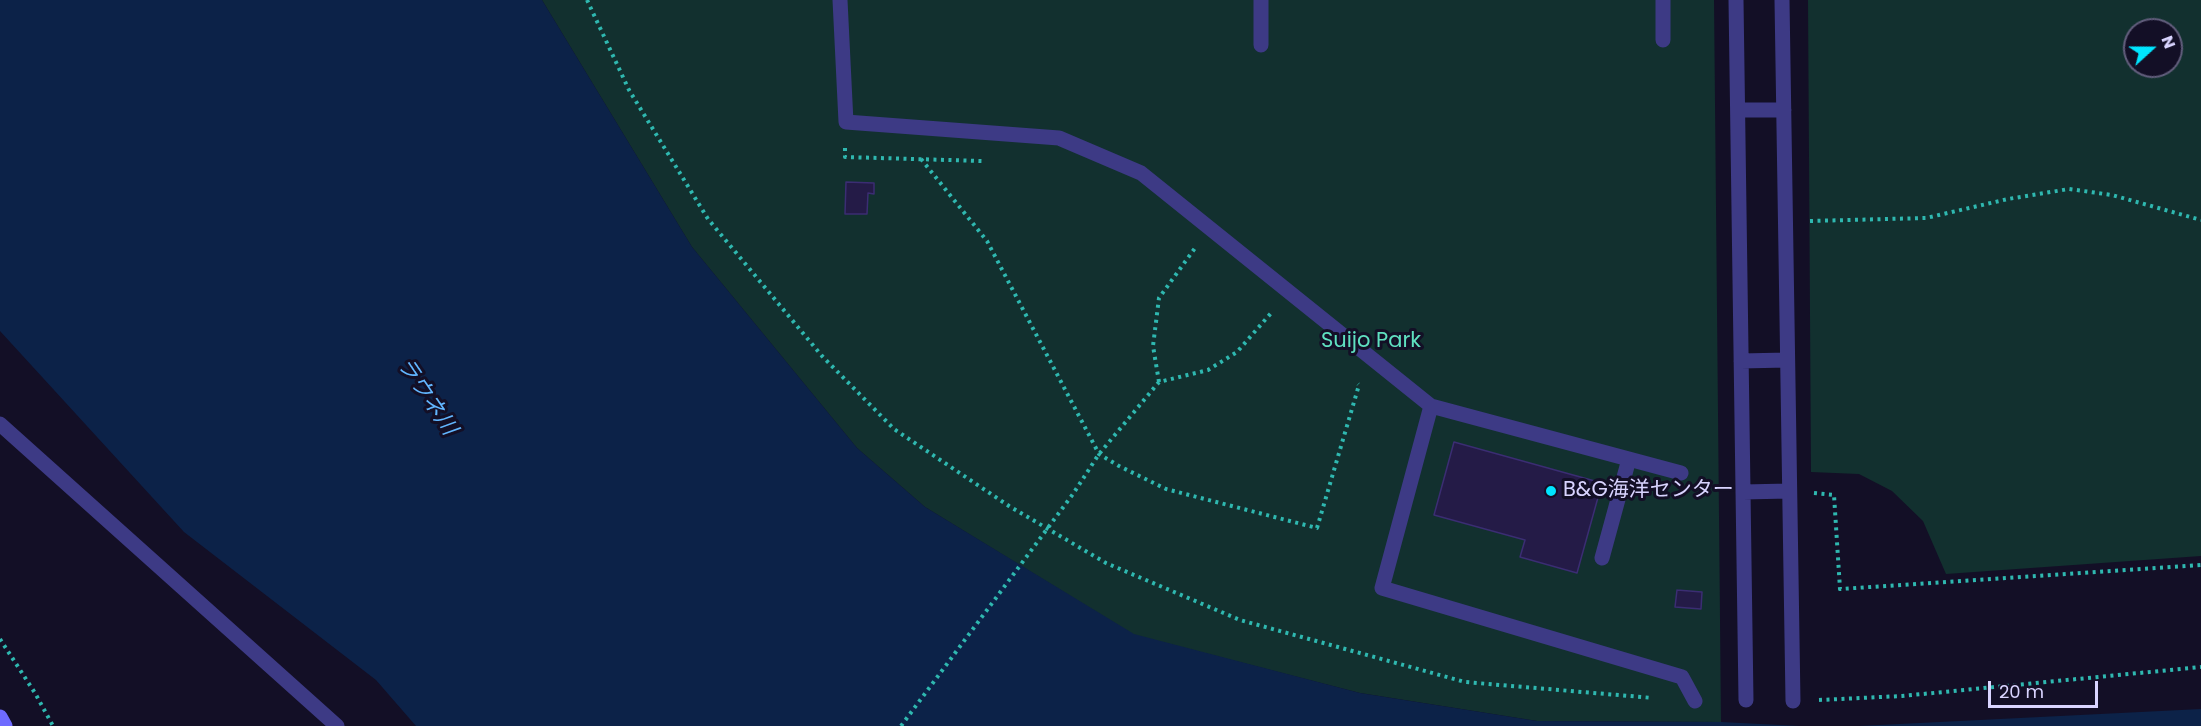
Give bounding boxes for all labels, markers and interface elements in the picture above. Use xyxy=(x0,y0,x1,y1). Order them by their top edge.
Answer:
north arrow xyxy=(2123,18,2183,78)
text: N xyxy=(2156,32,2181,52)
park label: Suijo Park xyxy=(1321,329,1421,355)
water label: ラウネ川 xyxy=(390,353,462,441)
place label: B&G海洋センター xyxy=(1563,478,1734,504)
marker: B&G海洋センター xyxy=(1544,484,1558,498)
scale bar xyxy=(1991,669,2100,707)
text: 20 m xyxy=(1999,679,2044,704)

